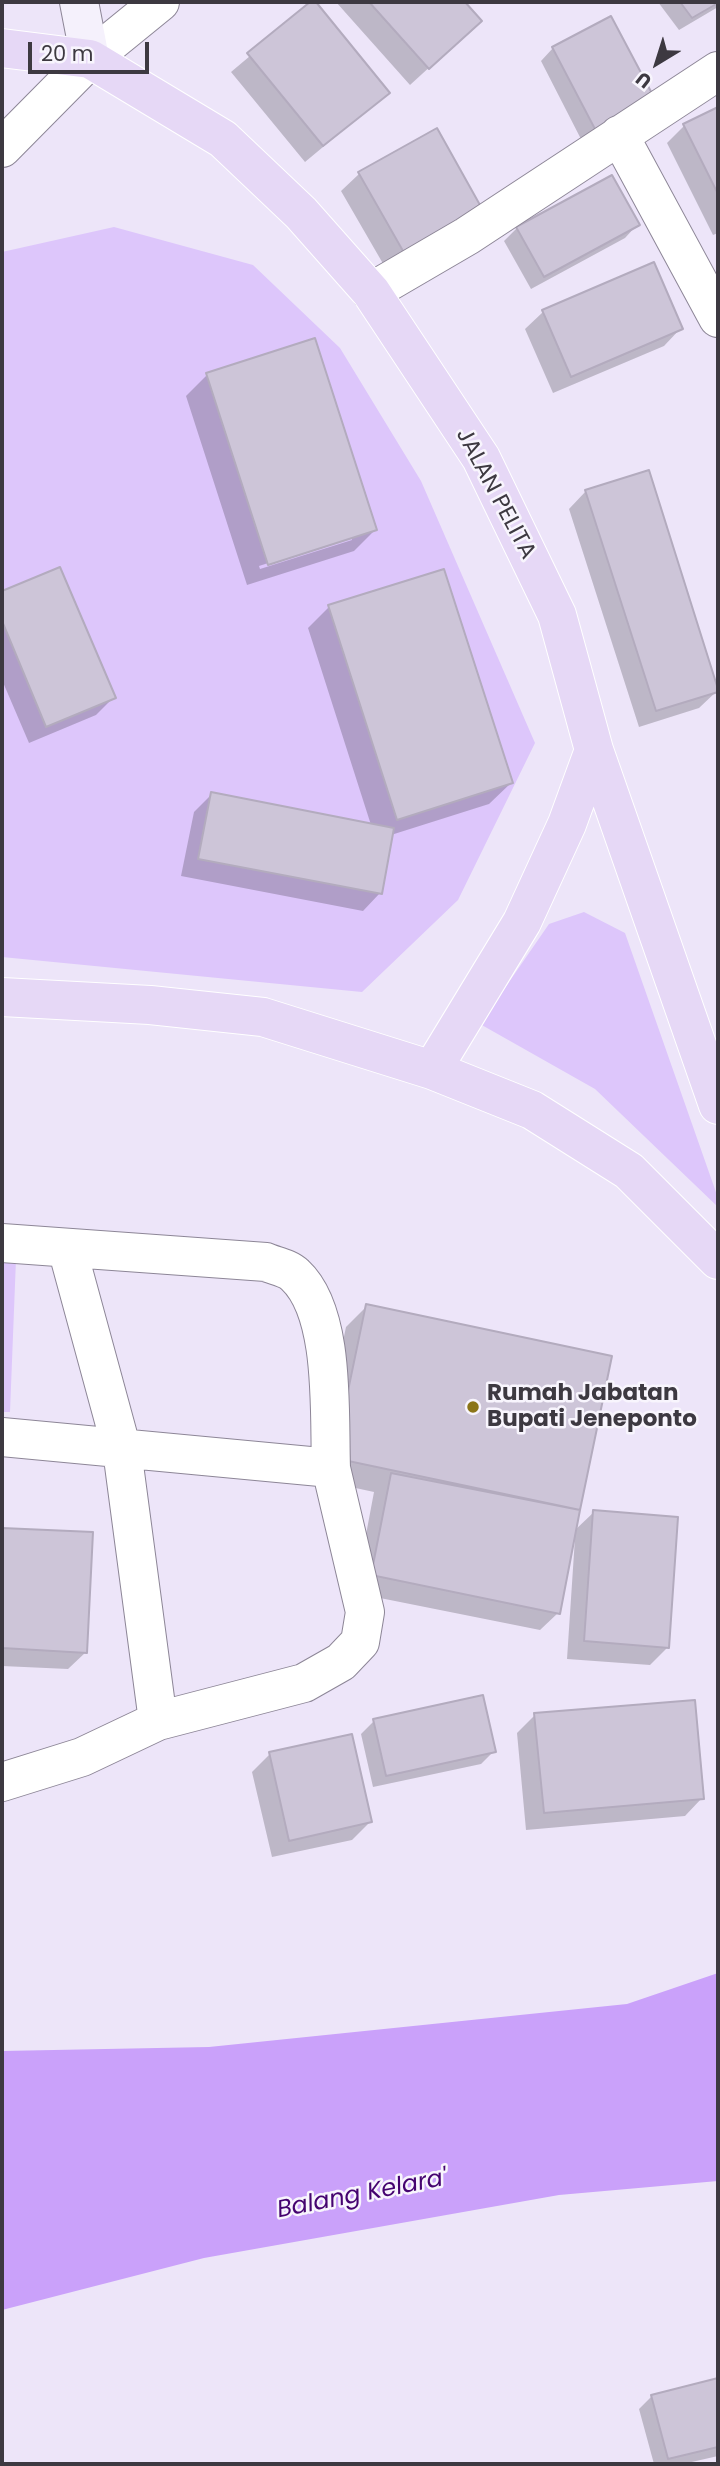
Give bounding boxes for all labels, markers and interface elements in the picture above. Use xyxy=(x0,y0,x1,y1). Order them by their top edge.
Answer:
scale bar xyxy=(32,28,152,72)
north arrow xyxy=(622,28,692,98)
text: 20 m xyxy=(41,39,94,68)
text: U xyxy=(630,65,657,95)
street label: JALAN PELITA xyxy=(449,424,541,564)
place label: Rumah Jabatan Bupati Jeneponto xyxy=(487,1380,697,1434)
marker: Rumah Jabatan Bupati Jeneponto xyxy=(465,1399,481,1415)
water label: Balang Kelara' xyxy=(275,2164,449,2226)

